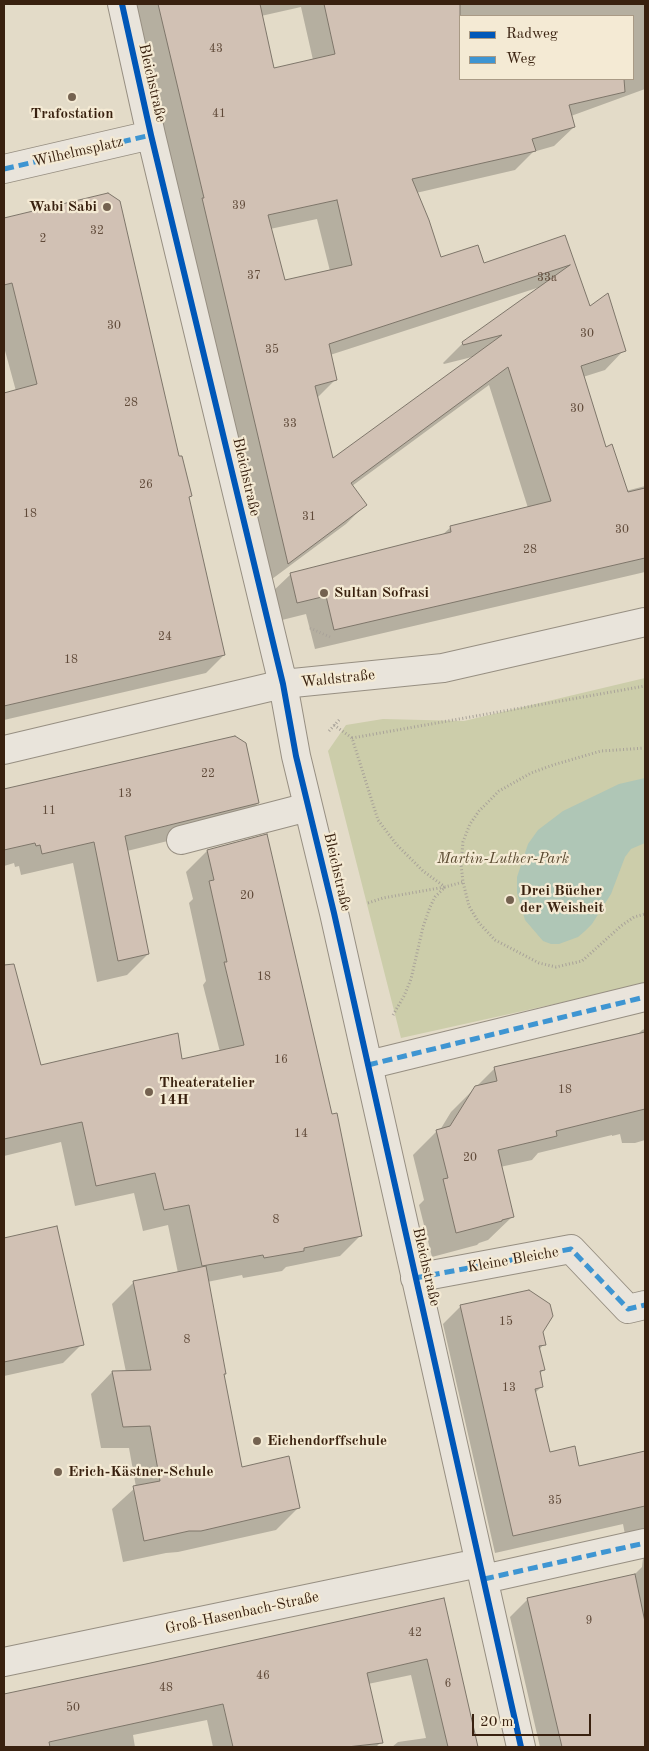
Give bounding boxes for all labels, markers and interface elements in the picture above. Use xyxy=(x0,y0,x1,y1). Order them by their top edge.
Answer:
legend xyxy=(459,15,634,80)
text: Radweg xyxy=(506,27,558,42)
street label: Bleichstraße xyxy=(134,42,170,124)
house number: 43 xyxy=(209,42,223,56)
text: Weg xyxy=(506,52,536,67)
marker: Trafostation xyxy=(66,91,78,103)
place label: Trafostation xyxy=(30,105,114,123)
house number: 41 xyxy=(212,107,226,121)
street label: Wilhelmsplatz xyxy=(31,133,125,171)
place label: Wabi Sabi xyxy=(29,198,97,216)
house number: 39 xyxy=(232,199,246,213)
marker: Wabi Sabi xyxy=(101,201,113,213)
house number: 32 xyxy=(90,224,104,238)
house number: 2 xyxy=(40,232,46,246)
house number: 37 xyxy=(247,269,261,283)
house number: 33a xyxy=(537,271,557,285)
house number: 30 xyxy=(107,319,121,333)
house number: 30 xyxy=(580,327,594,341)
house number: 35 xyxy=(265,343,279,357)
house number: 28 xyxy=(124,396,138,410)
house number: 30 xyxy=(570,402,584,416)
house number: 33 xyxy=(283,417,297,431)
street label: Bleichstraße xyxy=(228,436,264,518)
house number: 26 xyxy=(139,478,153,492)
house number: 18 xyxy=(23,507,37,521)
house number: 31 xyxy=(302,510,316,524)
house number: 30 xyxy=(615,523,629,537)
house number: 28 xyxy=(523,543,537,557)
place label: Sultan Sofrasi xyxy=(334,584,429,602)
marker: Sultan Sofrasi xyxy=(318,587,330,599)
house number: 24 xyxy=(158,630,172,644)
house number: 18 xyxy=(64,653,78,667)
street label: Waldstraße xyxy=(300,666,376,692)
house number: 22 xyxy=(201,767,215,781)
house number: 13 xyxy=(118,787,132,801)
house number: 11 xyxy=(42,804,56,818)
street label: Bleichstraße xyxy=(319,831,355,913)
park label: Martin-Luther-Park xyxy=(437,850,569,868)
place label: Drei Bücher der Weisheit xyxy=(520,882,604,917)
house number: 20 xyxy=(240,889,254,903)
marker: Drei Bücher der Weisheit xyxy=(504,894,516,906)
house number: 18 xyxy=(257,970,271,984)
house number: 16 xyxy=(274,1053,288,1067)
place label: Theateratelier 14H xyxy=(159,1074,255,1109)
house number: 18 xyxy=(558,1083,572,1097)
marker: Theateratelier 14H xyxy=(143,1086,155,1098)
house number: 14 xyxy=(294,1127,308,1141)
house number: 20 xyxy=(463,1151,477,1165)
house number: 8 xyxy=(273,1213,279,1227)
street label: Bleichstraße xyxy=(408,1226,444,1308)
street label: Kleine Bleiche xyxy=(466,1243,560,1277)
house number: 15 xyxy=(499,1315,513,1329)
house number: 8 xyxy=(184,1333,190,1347)
house number: 13 xyxy=(502,1381,516,1395)
place label: Eichendorffschule xyxy=(267,1432,387,1450)
marker: Eichendorffschule xyxy=(251,1435,263,1447)
place label: Erich-Kästner-Schule xyxy=(68,1463,213,1481)
marker: Erich-Kästner-Schule xyxy=(52,1466,64,1478)
house number: 35 xyxy=(548,1494,562,1508)
street label: Groß-Hasenbach-Straße xyxy=(163,1588,321,1638)
house number: 9 xyxy=(586,1614,592,1628)
house number: 42 xyxy=(408,1626,422,1640)
house number: 46 xyxy=(256,1669,270,1683)
house number: 6 xyxy=(445,1677,451,1691)
house number: 48 xyxy=(159,1681,173,1695)
house number: 50 xyxy=(66,1701,80,1715)
scale bar xyxy=(474,1704,593,1736)
text: 20 m xyxy=(480,1715,514,1730)

